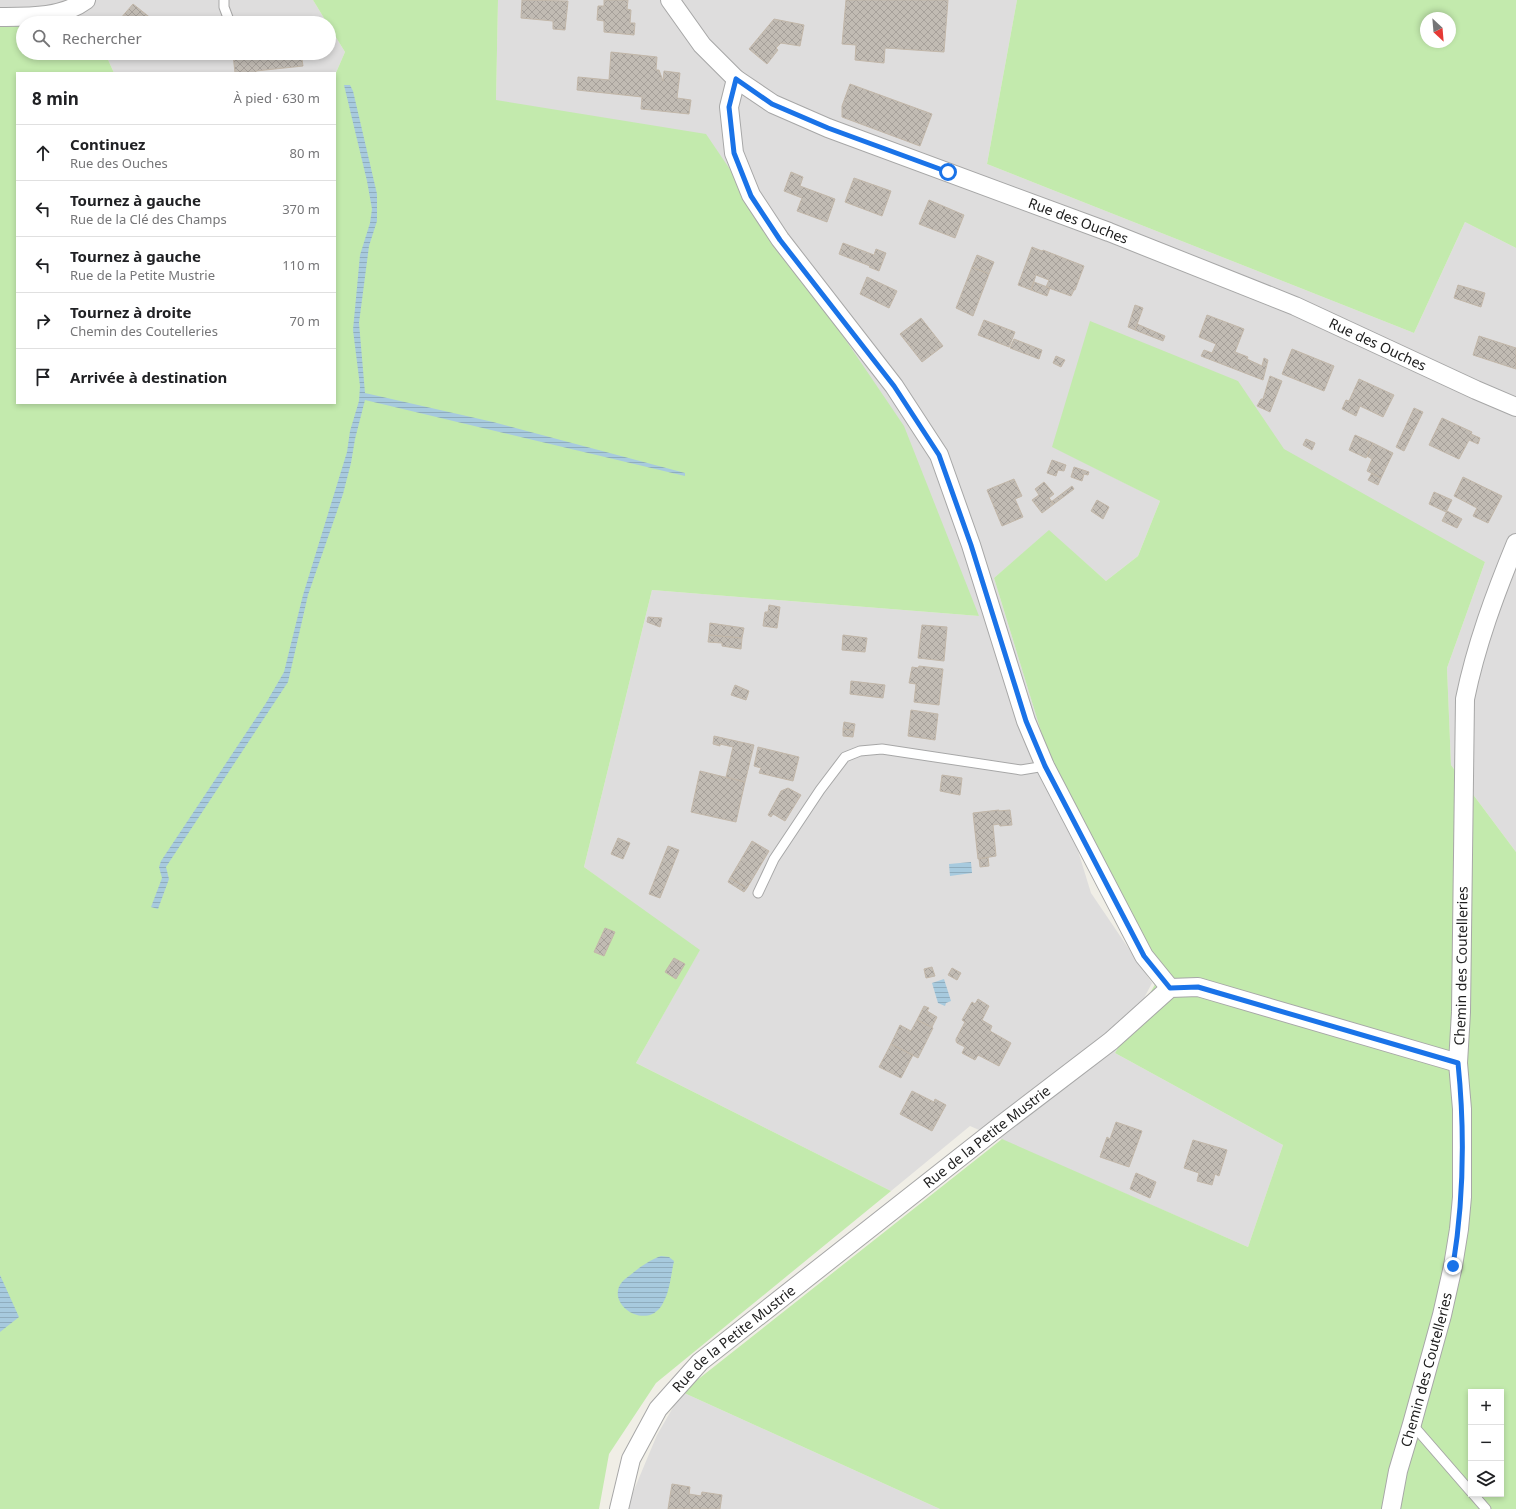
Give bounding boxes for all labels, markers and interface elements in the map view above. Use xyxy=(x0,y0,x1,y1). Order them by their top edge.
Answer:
north arrow xyxy=(1420,12,1456,48)
search box xyxy=(16,16,336,60)
icon: search xyxy=(30,27,52,49)
text: Rechercher xyxy=(62,28,142,48)
text: 8 min xyxy=(32,87,79,110)
text: À pied · 630 m xyxy=(234,89,320,107)
text: Continuez xyxy=(70,134,145,154)
icon: ahead xyxy=(32,142,54,164)
text: 80 m xyxy=(290,144,320,162)
text: Rue des Ouches xyxy=(70,154,168,172)
route start xyxy=(939,163,957,181)
text: Tournez à gauche xyxy=(70,190,201,210)
street label: Rue des Ouches xyxy=(1026,193,1132,248)
icon: left xyxy=(32,198,54,220)
text: 370 m xyxy=(282,200,320,218)
text: Rue de la Clé des Champs xyxy=(70,210,227,228)
text: Tournez à gauche xyxy=(70,246,201,266)
icon: left xyxy=(32,254,54,276)
text: 110 m xyxy=(282,256,320,274)
text: Rue de la Petite Mustrie xyxy=(70,266,215,284)
text: Tournez à droite xyxy=(70,302,191,322)
icon: right xyxy=(32,310,54,332)
text: 70 m xyxy=(290,312,320,330)
street label: Rue des Ouches xyxy=(1326,313,1430,375)
text: Chemin des Coutelleries xyxy=(70,322,218,340)
icon: arrive xyxy=(32,366,54,388)
text: Arrivée à destination xyxy=(70,367,227,387)
street label: Chemin des Coutelleries xyxy=(1449,886,1472,1046)
street label: Rue de la Petite Mustrie xyxy=(919,1081,1054,1192)
route end xyxy=(1444,1257,1462,1275)
street label: Rue de la Petite Mustrie xyxy=(668,1281,799,1396)
street label: Chemin des Coutelleries xyxy=(1396,1290,1456,1449)
map controls xyxy=(1468,1389,1504,1497)
button: + xyxy=(1468,1389,1504,1425)
button: − xyxy=(1468,1425,1504,1461)
button: layers xyxy=(1468,1461,1504,1497)

